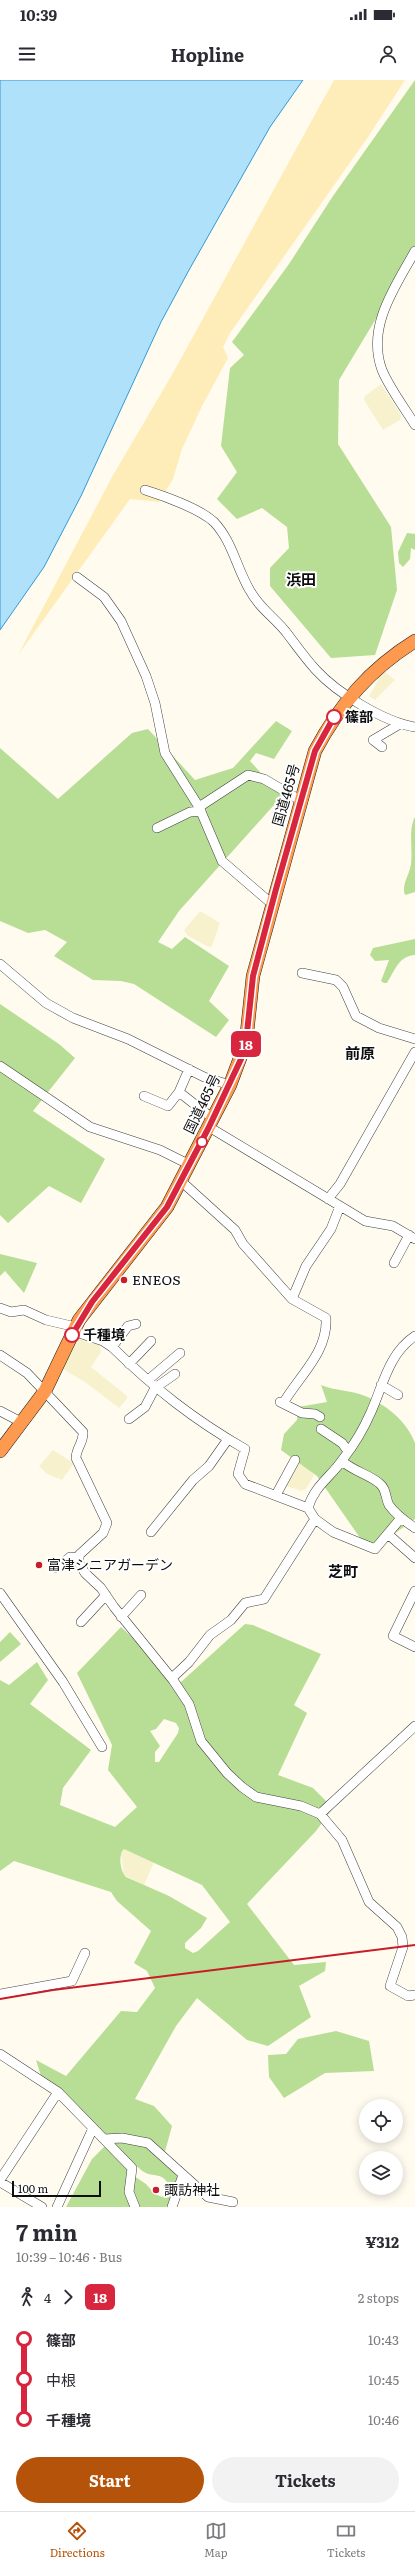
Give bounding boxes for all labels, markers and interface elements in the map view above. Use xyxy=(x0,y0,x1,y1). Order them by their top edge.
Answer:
text: 10:39 xyxy=(20,3,57,26)
text: Hopline xyxy=(171,41,244,68)
icon: menu xyxy=(16,43,38,65)
icon: person xyxy=(377,43,399,65)
district label: 浜田 xyxy=(286,567,316,590)
place label: 篠部 xyxy=(345,706,373,726)
marker: 篠部 xyxy=(326,709,342,725)
street label: 国道465号 xyxy=(267,761,304,828)
line badge: 18 xyxy=(228,1031,264,1057)
text: 18 xyxy=(239,1034,253,1054)
district label: 前原 xyxy=(345,1041,375,1064)
street label: 国道465号 xyxy=(178,1070,224,1137)
unlabelled marker xyxy=(196,1136,208,1148)
place label: ENEOS xyxy=(132,1269,181,1289)
marker: ENEOS xyxy=(119,1275,129,1285)
place label: 千種境 xyxy=(83,1324,125,1344)
marker: 千種境 xyxy=(64,1327,80,1343)
place label: 富津シニアガーデン xyxy=(47,1554,173,1574)
district label: 芝町 xyxy=(328,1559,358,1582)
marker: 富津シニアガーデン xyxy=(34,1560,44,1570)
map controls xyxy=(359,2099,403,2195)
button: locate xyxy=(359,2099,403,2143)
button: layers xyxy=(359,2151,403,2195)
scale bar xyxy=(12,2179,101,2198)
place label: 諏訪神社 xyxy=(164,2179,220,2199)
text: 100 m xyxy=(18,2180,48,2196)
marker: 諏訪神社 xyxy=(151,2185,161,2195)
text: 7 min xyxy=(16,2215,78,2248)
text: ¥312 xyxy=(365,2230,399,2253)
text: 10:39 – 10:46 · Bus xyxy=(16,2247,122,2266)
icon: walk xyxy=(16,2286,38,2308)
icon: forward xyxy=(57,2286,79,2308)
text: 18 xyxy=(93,2287,107,2307)
text: 4 xyxy=(44,2288,51,2307)
text: 2 stops xyxy=(358,2288,399,2307)
text: 篠部 xyxy=(46,2328,76,2351)
text: 10:43 xyxy=(368,2330,399,2349)
text: 中根 xyxy=(46,2368,76,2391)
text: 10:45 xyxy=(368,2370,399,2389)
text: 千種境 xyxy=(46,2408,91,2431)
text: 10:46 xyxy=(368,2410,399,2429)
button: Start xyxy=(16,2457,204,2503)
button: Tickets xyxy=(212,2457,399,2503)
tab: Directions xyxy=(50,2520,105,2560)
tab: Map xyxy=(204,2520,227,2560)
tab: Tickets xyxy=(327,2520,365,2560)

